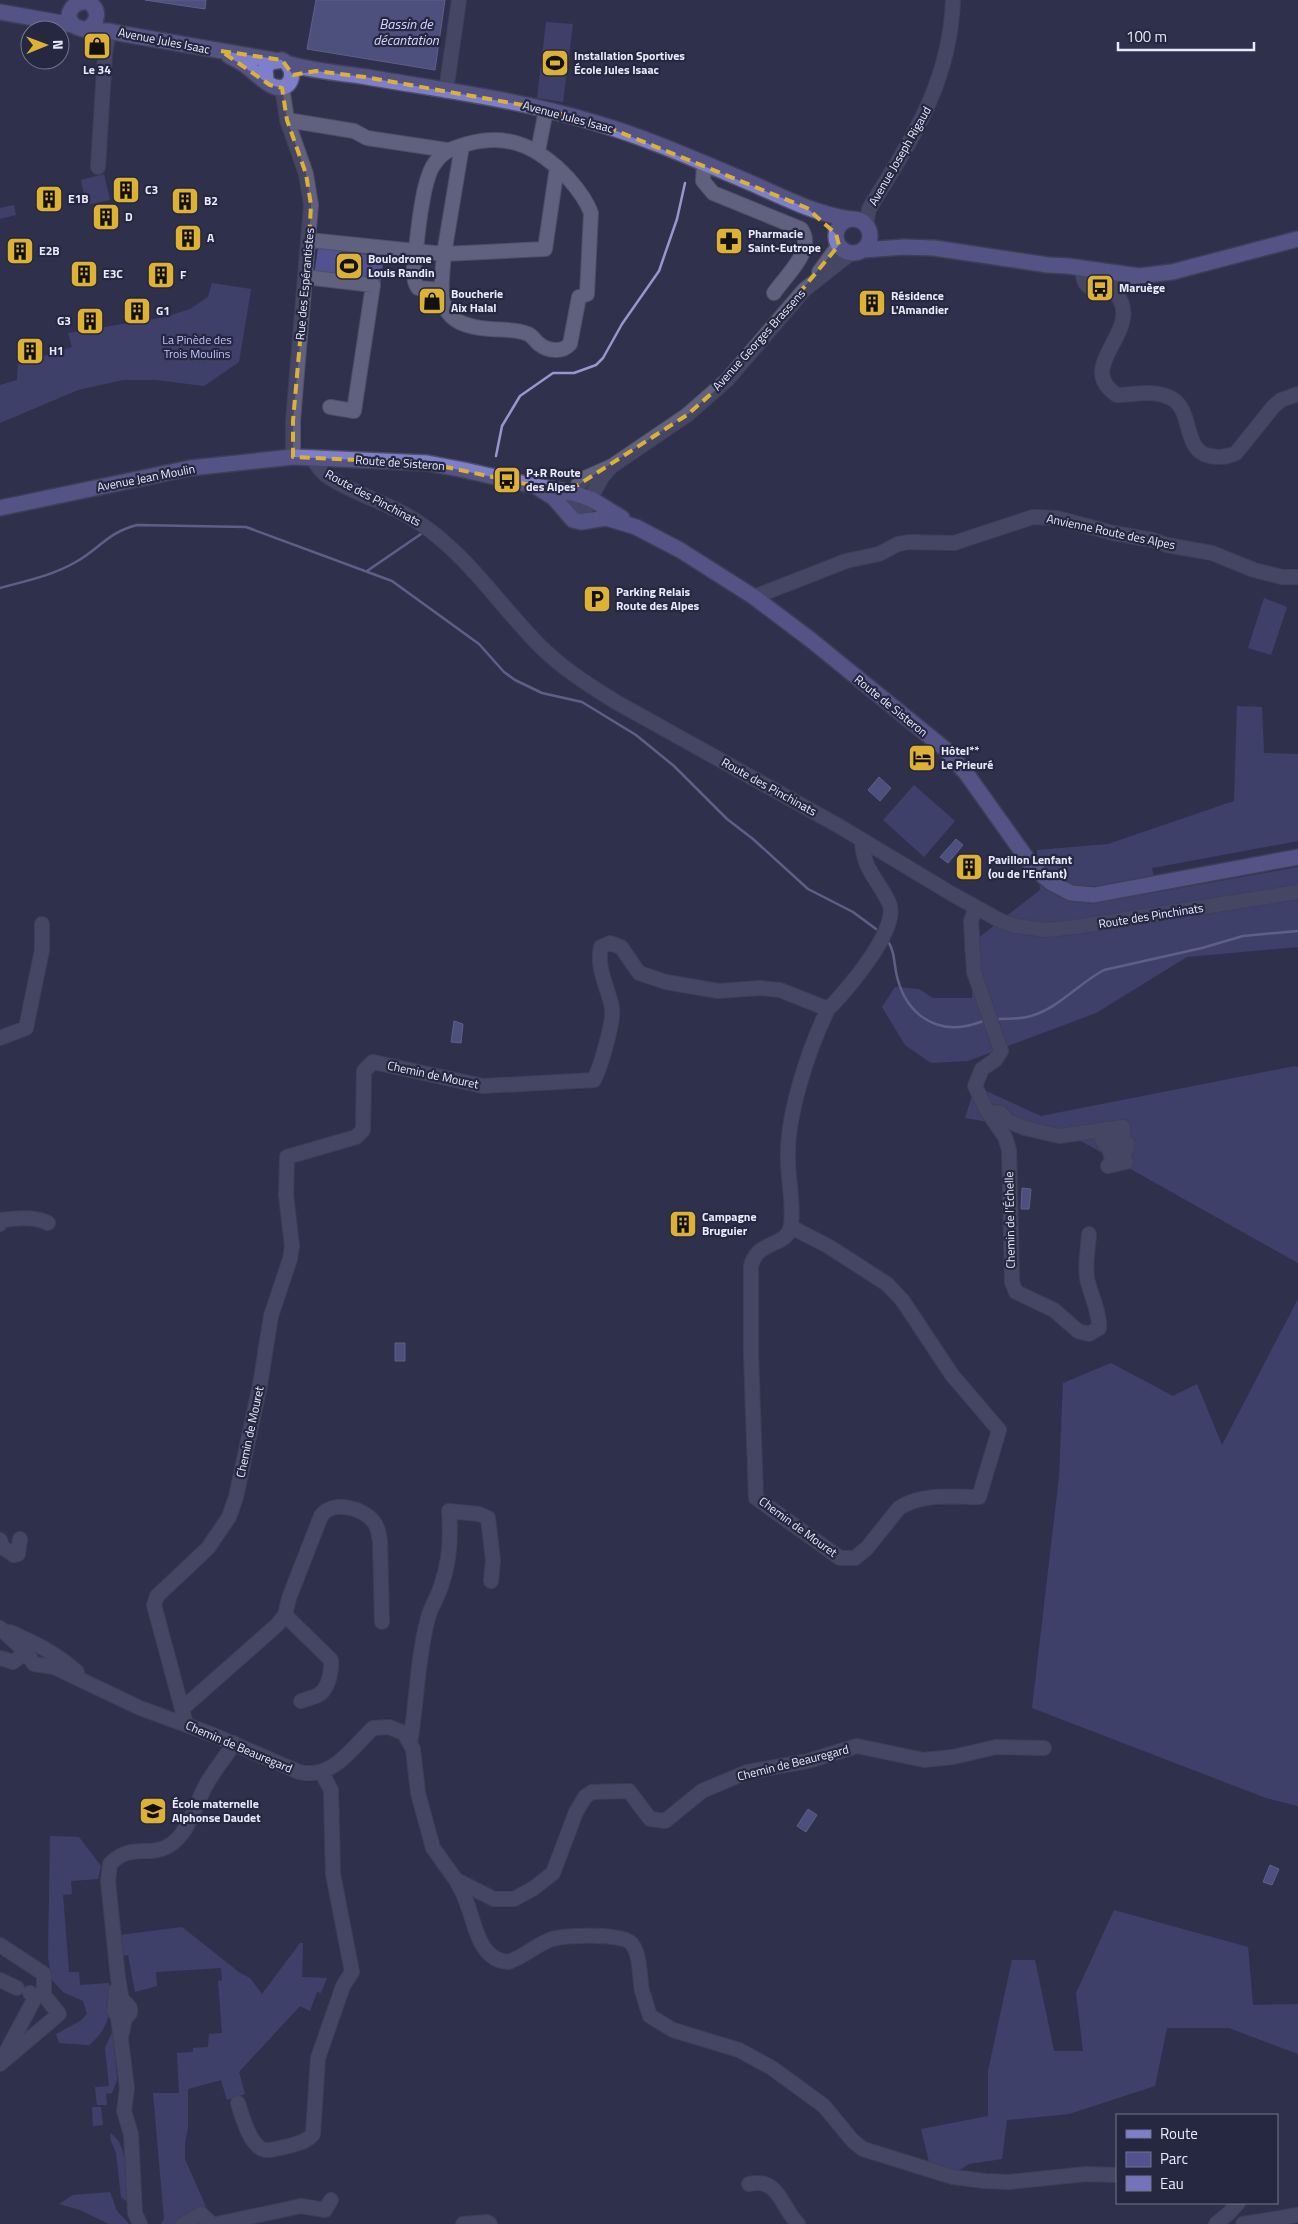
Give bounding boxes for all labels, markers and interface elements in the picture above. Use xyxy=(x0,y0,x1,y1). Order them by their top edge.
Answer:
water label: Bassin de décantation xyxy=(373,13,440,50)
north arrow xyxy=(20,20,70,70)
scale bar xyxy=(1118,20,1254,52)
street label: Avenue Jules Isaac xyxy=(117,22,211,59)
text: 100 m xyxy=(1126,25,1167,48)
shop icon: Le 34 xyxy=(82,31,112,61)
text: N xyxy=(48,40,69,50)
place label: Installation Sportives École Jules Isaac xyxy=(574,46,685,79)
sports icon: Installation Sportives École Jules Isaac xyxy=(540,48,570,78)
place label: Le 34 xyxy=(83,60,111,79)
street label: Avenue Jules Isaac xyxy=(521,95,615,138)
street label: Avenue Joseph Rigaud xyxy=(863,103,936,209)
building icon: C3 xyxy=(111,175,141,205)
place label: C3 xyxy=(145,180,158,199)
building icon: E1B xyxy=(34,184,64,214)
building icon: B2 xyxy=(170,186,200,216)
place label: E1B xyxy=(68,189,89,208)
place label: B2 xyxy=(204,191,218,210)
building icon: D xyxy=(91,202,121,232)
place label: D xyxy=(125,207,133,226)
building icon: A xyxy=(173,223,203,253)
place label: Pharmacie Saint-Eutrope xyxy=(748,224,821,257)
pharmacy icon: Pharmacie Saint-Eutrope xyxy=(714,226,744,256)
street label: Rue des Espérantistes xyxy=(290,227,319,341)
place label: A xyxy=(207,228,215,247)
building icon: E2B xyxy=(5,236,35,266)
place label: E2B xyxy=(39,241,60,260)
place label: Boulodrome Louis Randin xyxy=(368,249,435,282)
sports icon: Boulodrome Louis Randin xyxy=(334,251,364,281)
building icon: E3C xyxy=(69,259,99,289)
building icon: F xyxy=(146,260,176,290)
place label: E3C xyxy=(103,264,123,283)
place label: F xyxy=(180,265,187,284)
bus stop icon: Maruège xyxy=(1085,273,1115,303)
place label: Maruège xyxy=(1119,278,1165,297)
place label: Boucherie Aix Halal xyxy=(451,284,503,317)
street label: Avenue Georges Brassens xyxy=(708,284,810,395)
shop icon: Boucherie Aix Halal xyxy=(417,286,447,316)
place label: Résidence L'Amandier xyxy=(891,286,949,319)
building icon: Résidence L'Amandier xyxy=(857,288,887,318)
building icon: G1 xyxy=(122,296,152,326)
place label: G1 xyxy=(156,301,170,320)
building icon: G3 xyxy=(75,306,105,336)
place label: G3 xyxy=(57,311,71,330)
park label: La Pinède des Trois Moulins xyxy=(162,330,232,363)
building icon: H1 xyxy=(15,336,45,366)
place label: H1 xyxy=(49,341,64,360)
street label: Route de Sisteron xyxy=(355,450,445,475)
street label: Avenue Jean Moulin xyxy=(95,459,196,496)
place label: P+R Route des Alpes xyxy=(526,463,581,496)
street label: Route des Pinchinats xyxy=(322,464,425,531)
bus stop icon: P+R Route des Alpes xyxy=(492,465,522,495)
street label: Anvienne Route des Alpes xyxy=(1045,509,1178,555)
place label: Parking Relais Route des Alpes xyxy=(616,582,700,615)
parking icon: Parking Relais Route des Alpes xyxy=(582,584,612,614)
street label: Route de Sisteron xyxy=(850,670,932,741)
place label: Hôtel** Le Prieuré xyxy=(941,741,993,774)
hotel icon: Hôtel** Le Prieuré xyxy=(907,743,937,773)
street label: Route des Pinchinats xyxy=(718,752,821,821)
place label: Pavillon Lenfant (ou de l'Enfant) xyxy=(988,850,1073,883)
building icon: Pavillon Lenfant (ou de l'Enfant) xyxy=(954,852,984,882)
street label: Route des Pinchinats xyxy=(1097,898,1205,933)
street label: Chemin de Mouret xyxy=(386,1056,481,1094)
street label: Chemin de l’Échelle xyxy=(999,1171,1020,1269)
place label: Campagne Bruguier xyxy=(702,1207,757,1240)
building icon: Campagne Bruguier xyxy=(668,1209,698,1239)
street label: Chemin de Mouret xyxy=(231,1384,269,1479)
street label: Chemin de Mouret xyxy=(755,1492,842,1562)
street label: Chemin de Beauregard xyxy=(183,1715,296,1778)
street label: Chemin de Beauregard xyxy=(735,1739,851,1786)
place label: École maternelle Alphonse Daudet xyxy=(172,1794,261,1827)
school or university icon: École maternelle Alphonse Daudet xyxy=(138,1796,168,1826)
legend xyxy=(1116,2114,1278,2204)
text: Route xyxy=(1160,2122,1198,2145)
text: Parc xyxy=(1160,2147,1188,2170)
text: Eau xyxy=(1160,2172,1184,2195)

